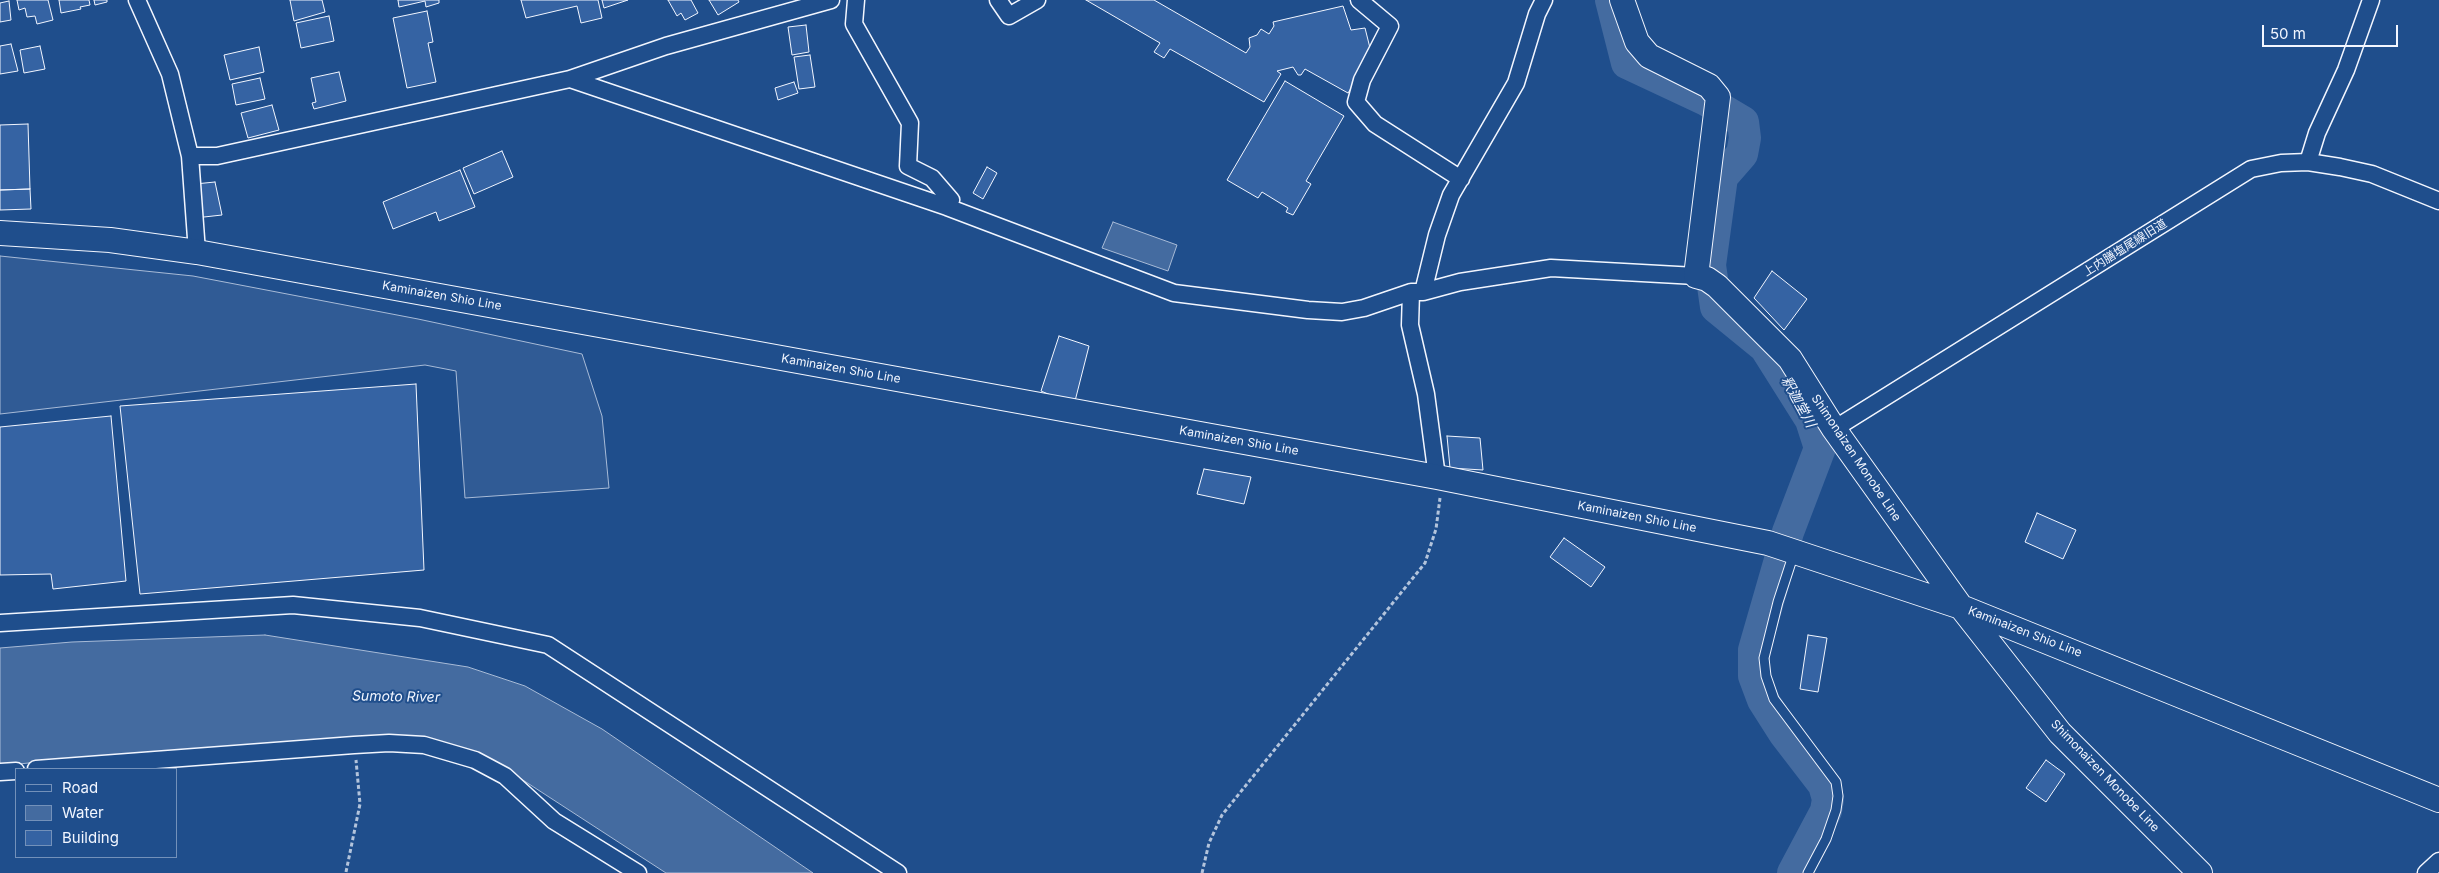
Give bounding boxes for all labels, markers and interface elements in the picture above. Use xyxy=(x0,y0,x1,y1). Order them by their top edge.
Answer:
scale bar xyxy=(2264,15,2400,47)
text: 50 m xyxy=(2270,24,2306,43)
street label: 上内膳塩尾線旧道 xyxy=(2080,216,2170,280)
street label: Kaminaizen Shio Line xyxy=(381,278,503,314)
street label: Kaminaizen Shio Line xyxy=(780,351,902,387)
water label: 釈迦堂川 xyxy=(1777,373,1819,431)
street label: Shimonaizen Monobe Line xyxy=(1808,392,1904,524)
street label: Kaminaizen Shio Line xyxy=(1178,423,1300,459)
street label: Kaminaizen Shio Line xyxy=(1576,498,1698,536)
street label: Kaminaizen Shio Line xyxy=(1966,604,2084,660)
water label: Sumoto River xyxy=(352,688,440,706)
street label: Shimonaizen Monobe Line xyxy=(2048,717,2162,835)
legend xyxy=(15,768,178,858)
text: Road xyxy=(62,778,98,797)
text: Water xyxy=(62,803,104,822)
text: Building xyxy=(62,828,119,847)

